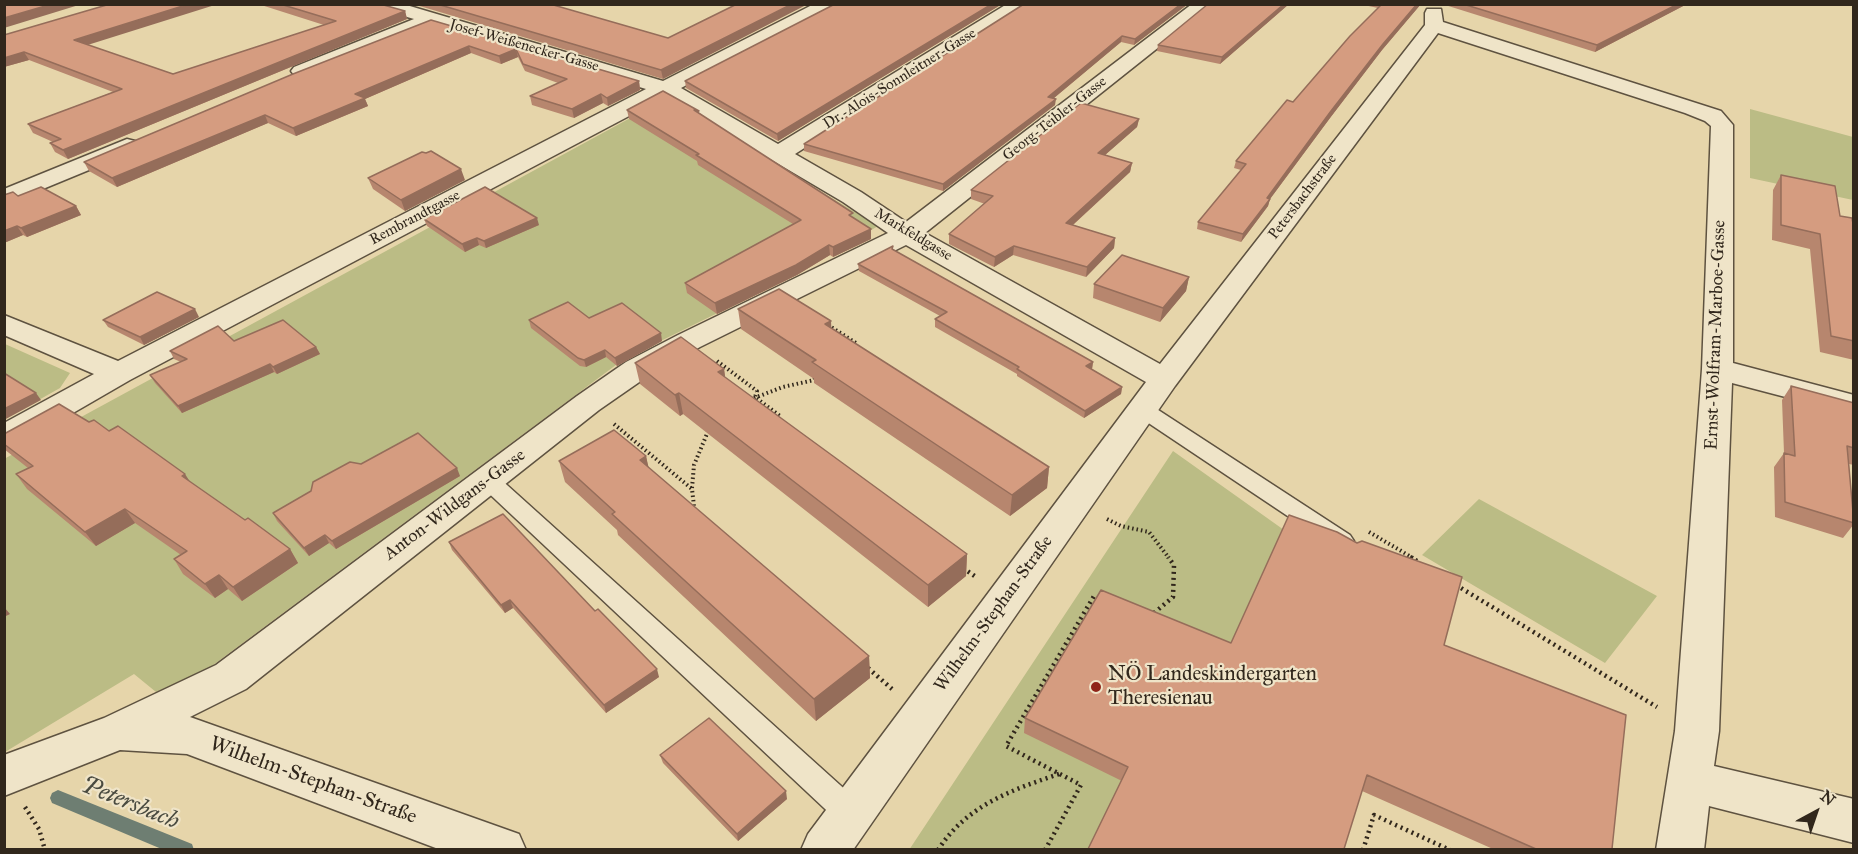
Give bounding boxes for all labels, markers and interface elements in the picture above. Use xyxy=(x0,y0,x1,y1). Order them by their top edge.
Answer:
street label: Josef-Weißenecker-Gasse xyxy=(447,16,601,76)
street label: Dr.-Alois-Sonnleitner-Gasse xyxy=(820,25,980,133)
street label: Georg-Teibler-Gasse xyxy=(1000,73,1110,165)
street label: Petersbachstraße xyxy=(1265,151,1341,243)
street label: Rembrandtgasse xyxy=(367,187,463,249)
street label: Markfeldgasse xyxy=(871,205,955,265)
street label: Ernst-Wolfram-Marboe-Gasse xyxy=(1701,220,1731,450)
street label: Anton-Wildgans-Gasse xyxy=(380,445,530,565)
street label: Wilhelm-Stephan-Straße xyxy=(930,532,1058,696)
place label: NÖ Landeskindergarten Theresienau xyxy=(1108,662,1317,712)
marker: NÖ Landeskindergarten Theresienau xyxy=(1089,680,1103,694)
street label: Wilhelm-Stephan-Straße xyxy=(206,732,420,830)
water label: Petersbach xyxy=(77,771,183,837)
north arrow xyxy=(1786,782,1846,842)
text: N xyxy=(1817,786,1839,809)

